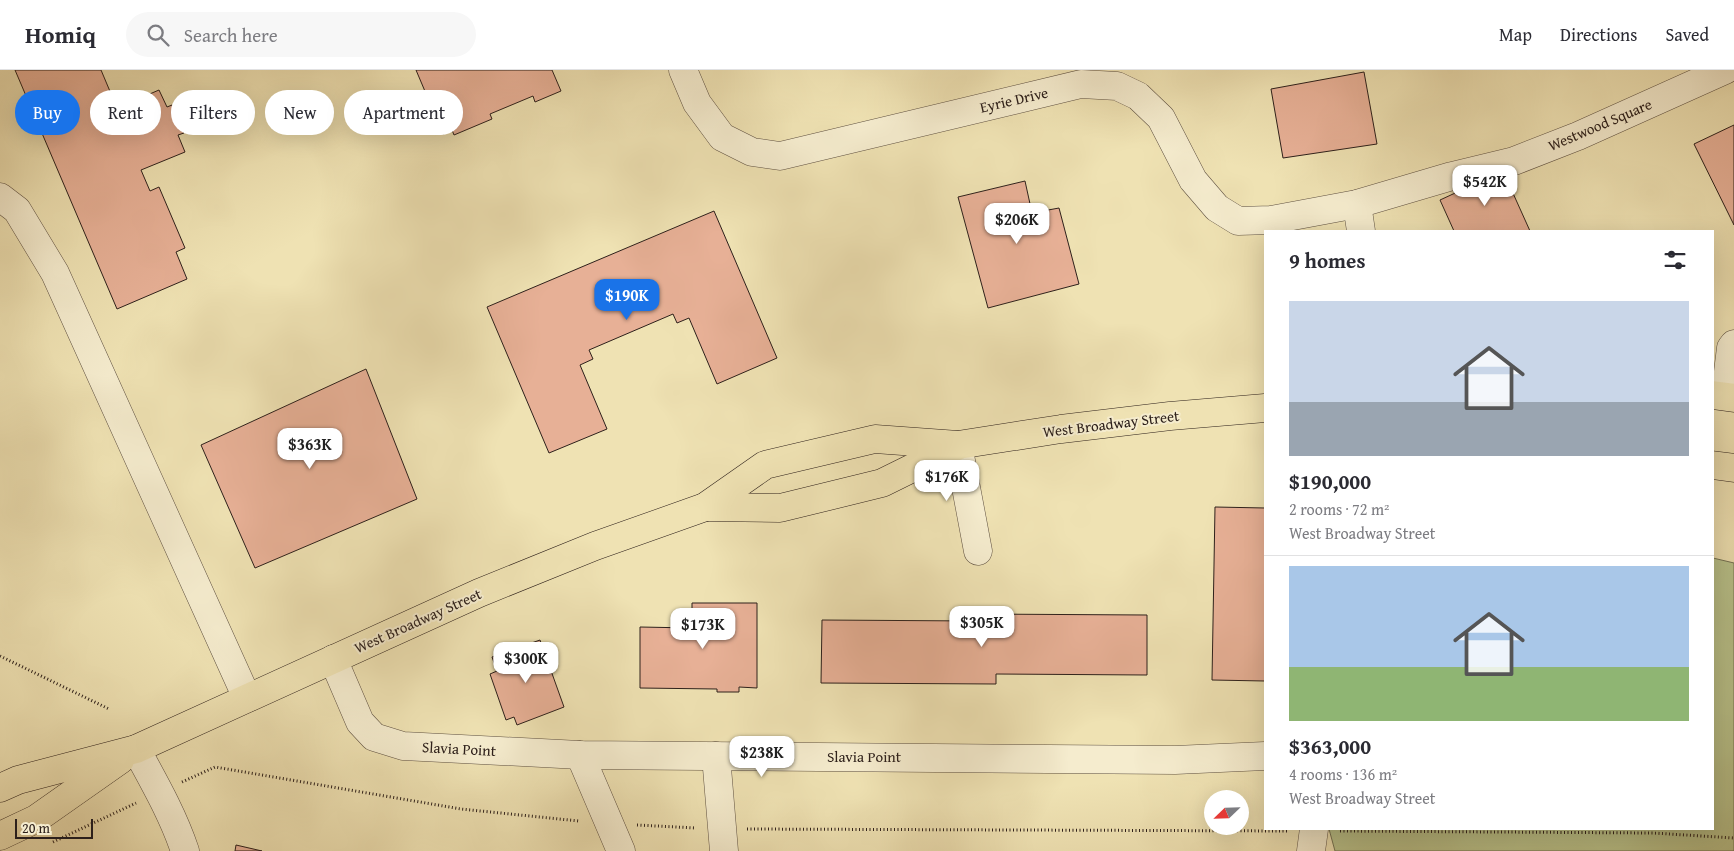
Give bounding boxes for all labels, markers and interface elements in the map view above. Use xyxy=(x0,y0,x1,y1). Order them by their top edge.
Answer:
search box xyxy=(126,12,476,57)
text: Homiq xyxy=(25,17,96,52)
icon: search xyxy=(144,21,172,49)
text: Search here xyxy=(184,21,278,49)
text: Map xyxy=(1499,21,1532,48)
text: Directions xyxy=(1560,21,1637,48)
text: Saved xyxy=(1665,21,1709,48)
street label: Eyrie Drive xyxy=(978,81,1050,118)
chip: Buy xyxy=(15,90,80,135)
chip: Rent xyxy=(90,90,161,135)
chip: Filters xyxy=(171,90,255,135)
chip: New xyxy=(265,90,334,135)
chip: Apartment xyxy=(344,90,463,135)
street label: Westwood Square xyxy=(1545,93,1655,156)
pin: $542K xyxy=(1450,164,1520,207)
text: $542K xyxy=(1463,169,1507,193)
pin: $206K xyxy=(982,202,1052,245)
text: $206K xyxy=(995,207,1039,231)
text: 9 homes xyxy=(1289,245,1365,276)
icon: filters xyxy=(1661,246,1689,274)
pin: $190K xyxy=(592,278,662,321)
text: $190K xyxy=(605,283,649,307)
icon: home xyxy=(1444,333,1534,423)
street label: West Broadway Street xyxy=(1042,405,1181,442)
pin: $363K xyxy=(275,428,345,470)
text: $363K xyxy=(288,432,332,456)
pin: $176K xyxy=(912,460,982,502)
text: $176K xyxy=(925,464,969,488)
text: $190,000 xyxy=(1289,466,1371,497)
text: 2 rooms · 72 m² xyxy=(1289,497,1389,521)
text: West Broadway Street xyxy=(1289,521,1435,545)
street label: West Broadway Street xyxy=(351,583,485,658)
icon: home xyxy=(1444,599,1534,689)
pin: $305K xyxy=(947,606,1017,648)
pin: $173K xyxy=(668,608,738,650)
text: $305K xyxy=(960,610,1004,634)
text: $173K xyxy=(681,612,725,636)
pin: $300K xyxy=(491,642,561,684)
text: $300K xyxy=(504,646,548,670)
text: $363,000 xyxy=(1289,731,1371,762)
street label: Slavia Point xyxy=(421,736,497,761)
pin: $238K xyxy=(727,736,797,778)
text: $238K xyxy=(740,740,784,764)
street label: Slavia Point xyxy=(827,746,902,767)
text: 4 rooms · 136 m² xyxy=(1289,762,1397,786)
text: West Broadway Street xyxy=(1289,786,1435,810)
north arrow xyxy=(1204,790,1249,835)
map controls xyxy=(1204,790,1249,835)
scale bar xyxy=(15,816,92,839)
text: 20 m xyxy=(22,818,50,838)

